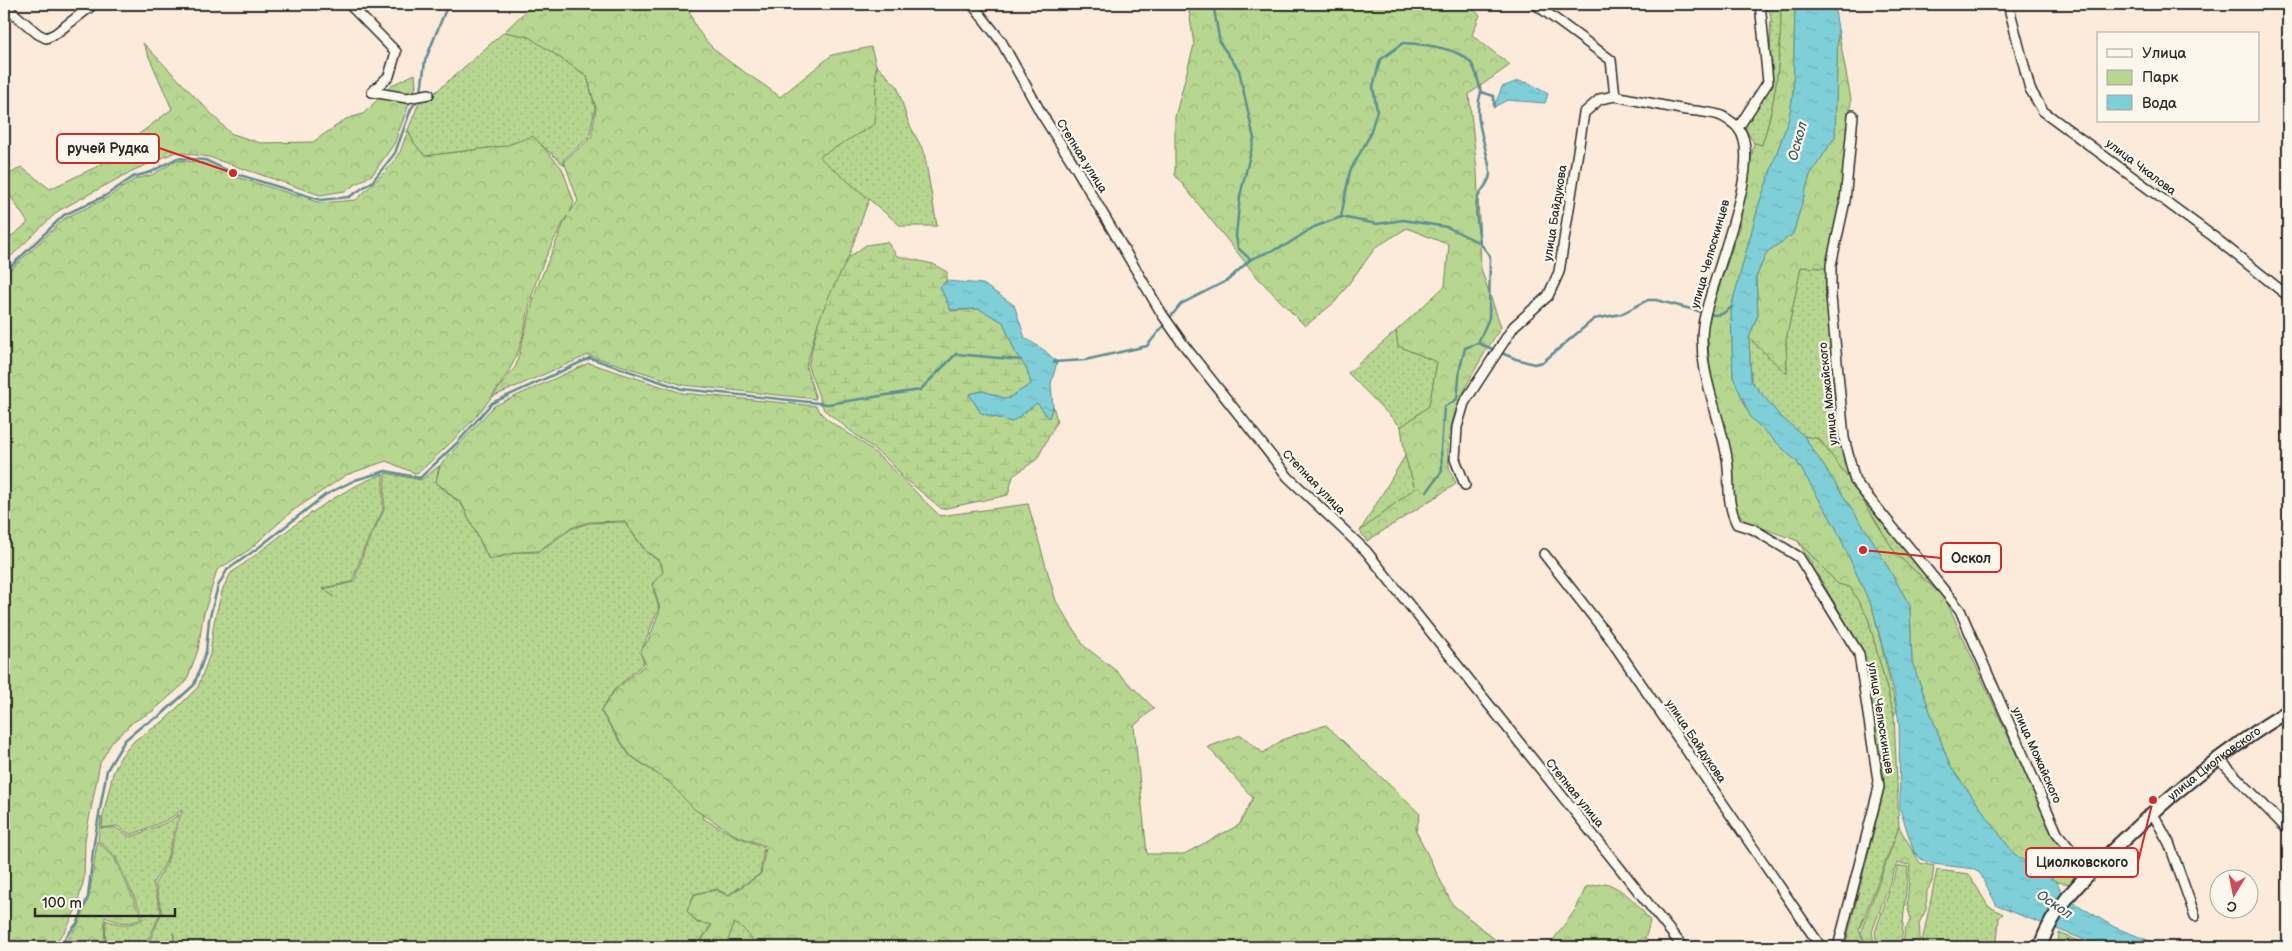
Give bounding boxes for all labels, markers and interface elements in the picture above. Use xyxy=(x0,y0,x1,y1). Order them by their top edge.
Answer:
legend xyxy=(2097,32,2260,122)
text: Улица xyxy=(2142,44,2187,63)
text: Парк xyxy=(2142,68,2179,87)
text: Вода xyxy=(2142,94,2177,113)
street label: Степная улица xyxy=(1053,117,1110,196)
water label: Оскол xyxy=(1784,120,1811,162)
callout: ручей Рудка xyxy=(57,134,159,163)
street label: улица Чкалова xyxy=(2103,136,2179,199)
text: ручей Рудка xyxy=(67,140,150,157)
street label: улица Байдукова xyxy=(1540,164,1571,262)
street label: улица Челюскинцев xyxy=(1688,197,1733,310)
street label: улица Можайского xyxy=(1816,342,1841,446)
street label: Степная улица xyxy=(1279,447,1348,518)
callout: Оскол xyxy=(1941,543,2001,572)
text: Оскол xyxy=(1951,550,1991,567)
street label: улица Челюскинцев xyxy=(1864,661,1897,776)
street label: улица Байдукова xyxy=(1662,697,1729,786)
street label: улица Можайского xyxy=(2009,705,2064,806)
street label: улица Циолковского xyxy=(2165,724,2264,804)
street label: Степная улица xyxy=(1542,756,1607,831)
callout: Циолковского xyxy=(2026,848,2138,877)
text: Циолковского xyxy=(2036,854,2128,871)
north arrow xyxy=(2210,868,2260,918)
scale bar xyxy=(35,886,175,918)
water label: Оскол xyxy=(2034,886,2076,923)
text: 100 m xyxy=(42,894,82,913)
text: С xyxy=(2225,897,2238,916)

